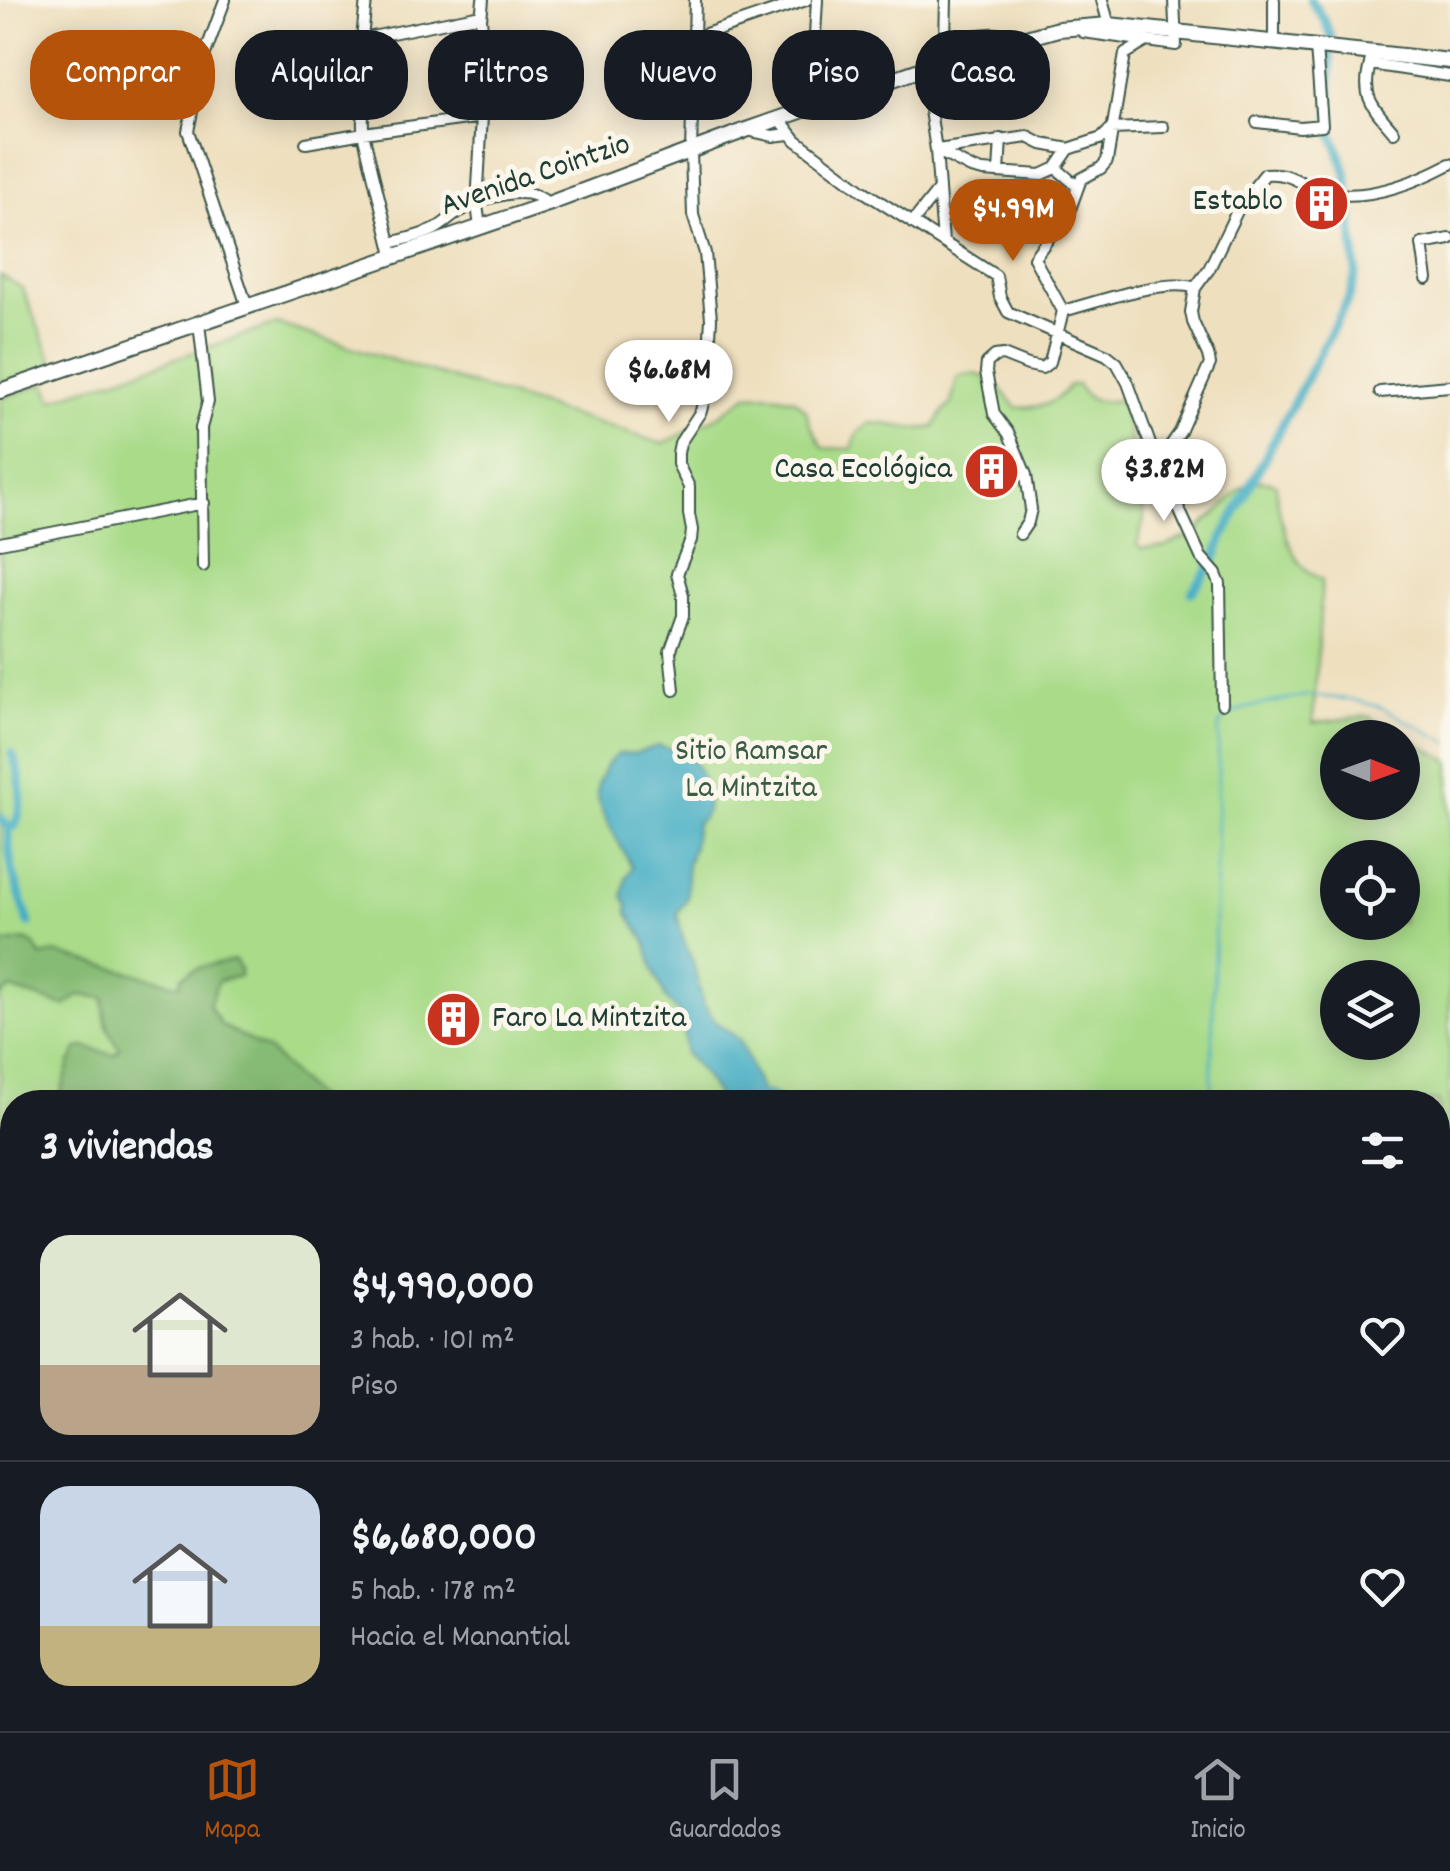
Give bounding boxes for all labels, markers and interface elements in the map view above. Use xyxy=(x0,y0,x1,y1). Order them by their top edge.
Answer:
chip: Comprar xyxy=(30,30,215,120)
chip: Alquilar xyxy=(235,30,408,120)
chip: Filtros xyxy=(428,30,584,120)
chip: Nuevo xyxy=(604,30,752,120)
chip: Piso xyxy=(772,30,895,120)
chip: Casa xyxy=(915,30,1050,120)
street label: Avenida Cointzio xyxy=(435,123,637,231)
building icon: Establo xyxy=(1292,173,1352,233)
pin: $4.99M xyxy=(932,179,1094,264)
place label: Establo xyxy=(1192,180,1283,226)
text: $4.99M xyxy=(972,188,1054,234)
pin: $6.68M xyxy=(588,340,750,425)
text: $6.68M xyxy=(627,349,711,395)
pin: $3.82M xyxy=(1083,439,1245,524)
building icon: Casa Ecológica xyxy=(961,441,1021,501)
place label: Casa Ecológica xyxy=(774,448,953,494)
text: $3.82M xyxy=(1123,448,1205,494)
north arrow xyxy=(1320,720,1420,820)
map controls xyxy=(1320,720,1420,1060)
park label: Sitio Ramsar La Mintzita xyxy=(675,730,827,813)
button: locate xyxy=(1320,840,1420,940)
button: layers xyxy=(1320,960,1420,1060)
building icon: Faro La Mintzita xyxy=(423,990,483,1050)
place label: Faro La Mintzita xyxy=(492,997,687,1043)
text: 3 viviendas xyxy=(40,1120,214,1180)
icon: filters xyxy=(1355,1123,1410,1178)
text: $4,990,000 xyxy=(350,1259,535,1319)
icon: home xyxy=(120,1275,240,1395)
icon: heart xyxy=(1355,1308,1410,1363)
text: 3 hab. · 101 m² xyxy=(350,1319,515,1365)
text: Piso xyxy=(350,1365,398,1411)
text: $6,680,000 xyxy=(350,1510,537,1570)
icon: home xyxy=(120,1526,240,1646)
icon: heart xyxy=(1355,1559,1410,1614)
text: 5 hab. · 178 m² xyxy=(350,1570,516,1616)
text: Hacia el Manantial xyxy=(350,1616,570,1662)
tab: Mapa xyxy=(204,1752,260,1852)
tab: Guardados xyxy=(668,1752,782,1852)
tab: Inicio xyxy=(1190,1752,1246,1852)

